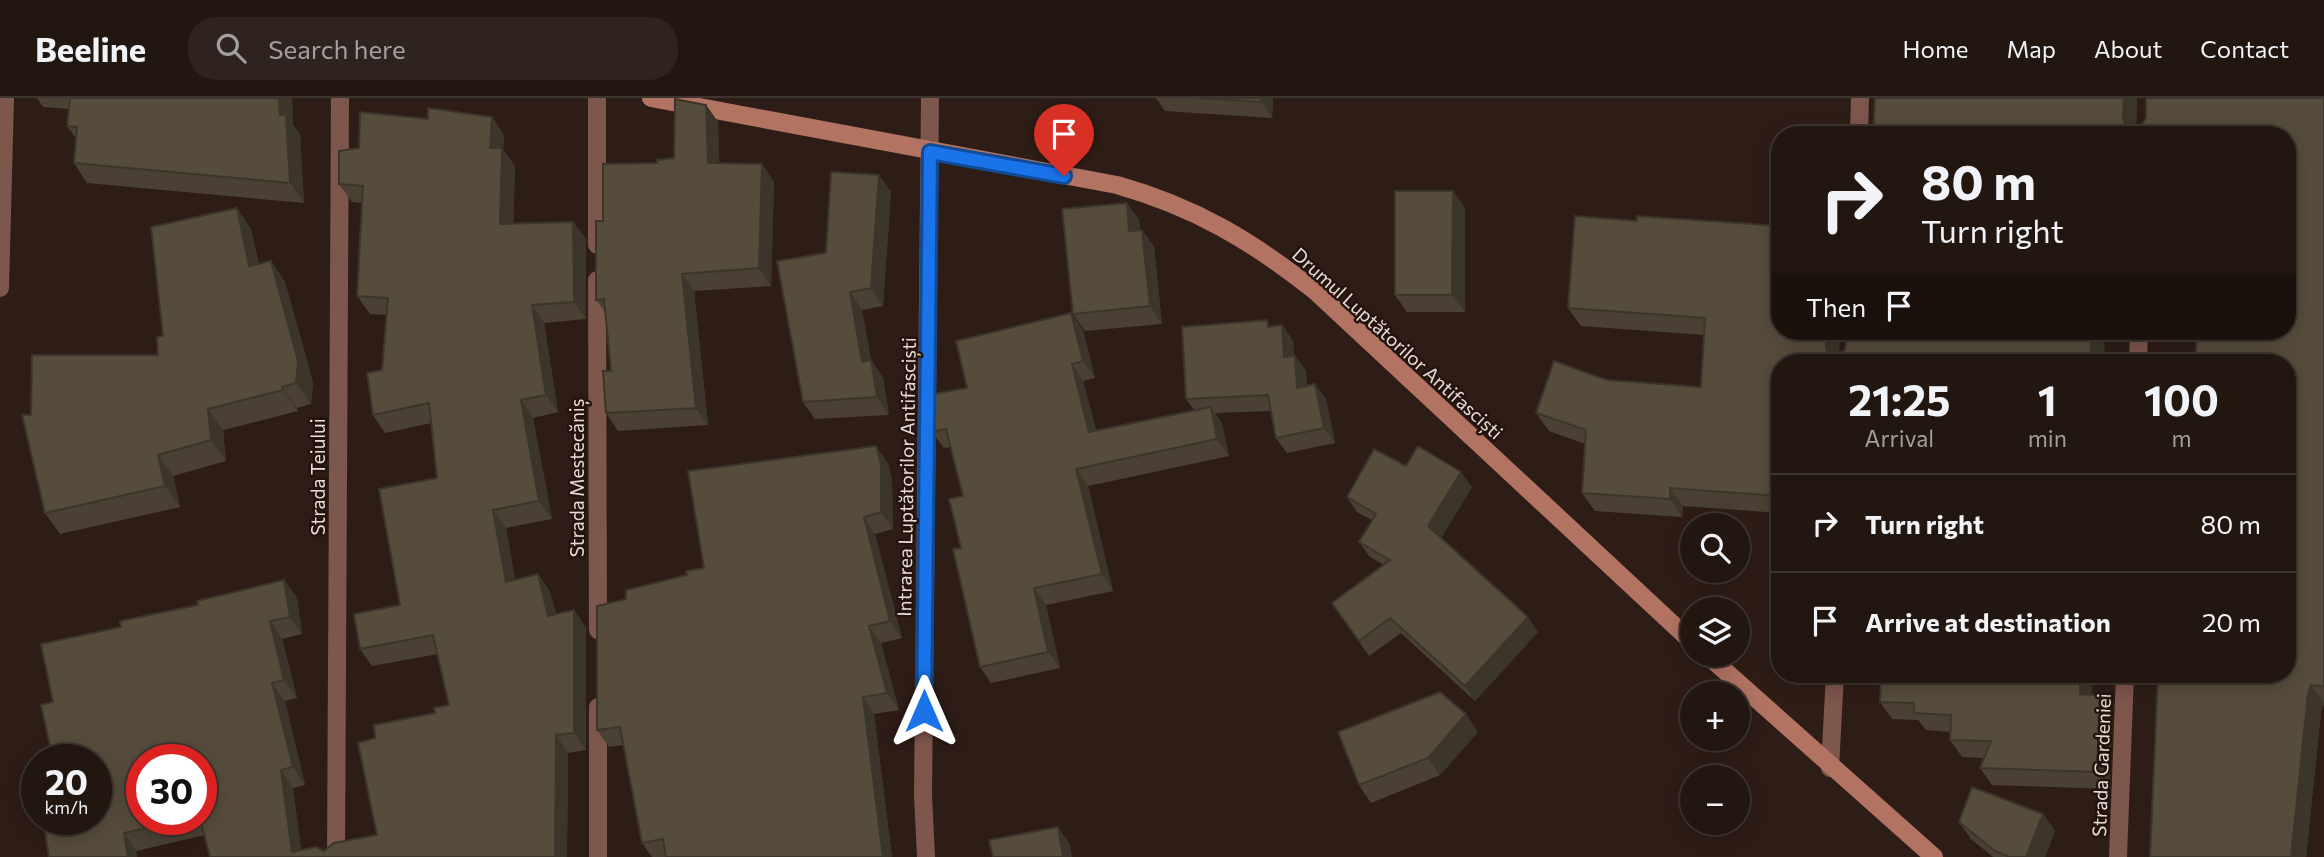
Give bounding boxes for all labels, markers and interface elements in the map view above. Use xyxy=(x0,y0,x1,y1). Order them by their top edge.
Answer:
search box xyxy=(188,17,678,80)
text: Beeline xyxy=(35,28,146,69)
icon: search xyxy=(212,29,250,67)
text: Search here xyxy=(268,33,406,64)
text: Home xyxy=(1903,34,1969,63)
text: Map xyxy=(2007,34,2056,63)
text: About xyxy=(2094,34,2162,63)
text: Contact xyxy=(2200,34,2289,63)
pin xyxy=(1034,104,1094,176)
icon: arrive xyxy=(1045,115,1083,153)
text: 80 m xyxy=(1921,150,2036,210)
icon: right xyxy=(1806,154,1897,245)
text: Turn right xyxy=(1921,210,2064,250)
street label: Drumul Luptătorilor Antifasciști xyxy=(1287,242,1508,445)
icon: arrive xyxy=(1880,287,1918,325)
text: Then xyxy=(1806,291,1866,322)
street label: Intrarea Luptătorilor Antifasciști xyxy=(892,337,922,617)
text: 21:25 xyxy=(1848,373,1951,425)
text: 1 xyxy=(2038,373,2057,425)
text: 100 xyxy=(2144,373,2219,425)
street label: Strada Mestecăniș xyxy=(565,399,590,557)
street label: Strada Teiului xyxy=(306,418,329,536)
text: Arrival xyxy=(1865,424,1934,452)
text: min xyxy=(2028,424,2067,452)
text: m xyxy=(2171,424,2191,452)
icon: right xyxy=(1806,504,1844,542)
text: Turn right xyxy=(1865,508,1984,539)
text: 80 m xyxy=(2201,508,2261,539)
map controls xyxy=(1680,513,1750,835)
button: search xyxy=(1680,513,1750,583)
button: layers xyxy=(1680,597,1750,667)
icon: arrive xyxy=(1806,602,1844,640)
text: Arrive at destination xyxy=(1865,606,2111,637)
text: 20 m xyxy=(2202,606,2261,637)
position arrow xyxy=(887,674,961,748)
button: + xyxy=(1680,681,1750,751)
street label: Strada Gardeniei xyxy=(2087,693,2115,837)
speed limit sign: 30 xyxy=(126,744,217,835)
text: 20 xyxy=(45,759,88,802)
button: − xyxy=(1680,765,1750,835)
text: km/h xyxy=(45,796,88,818)

